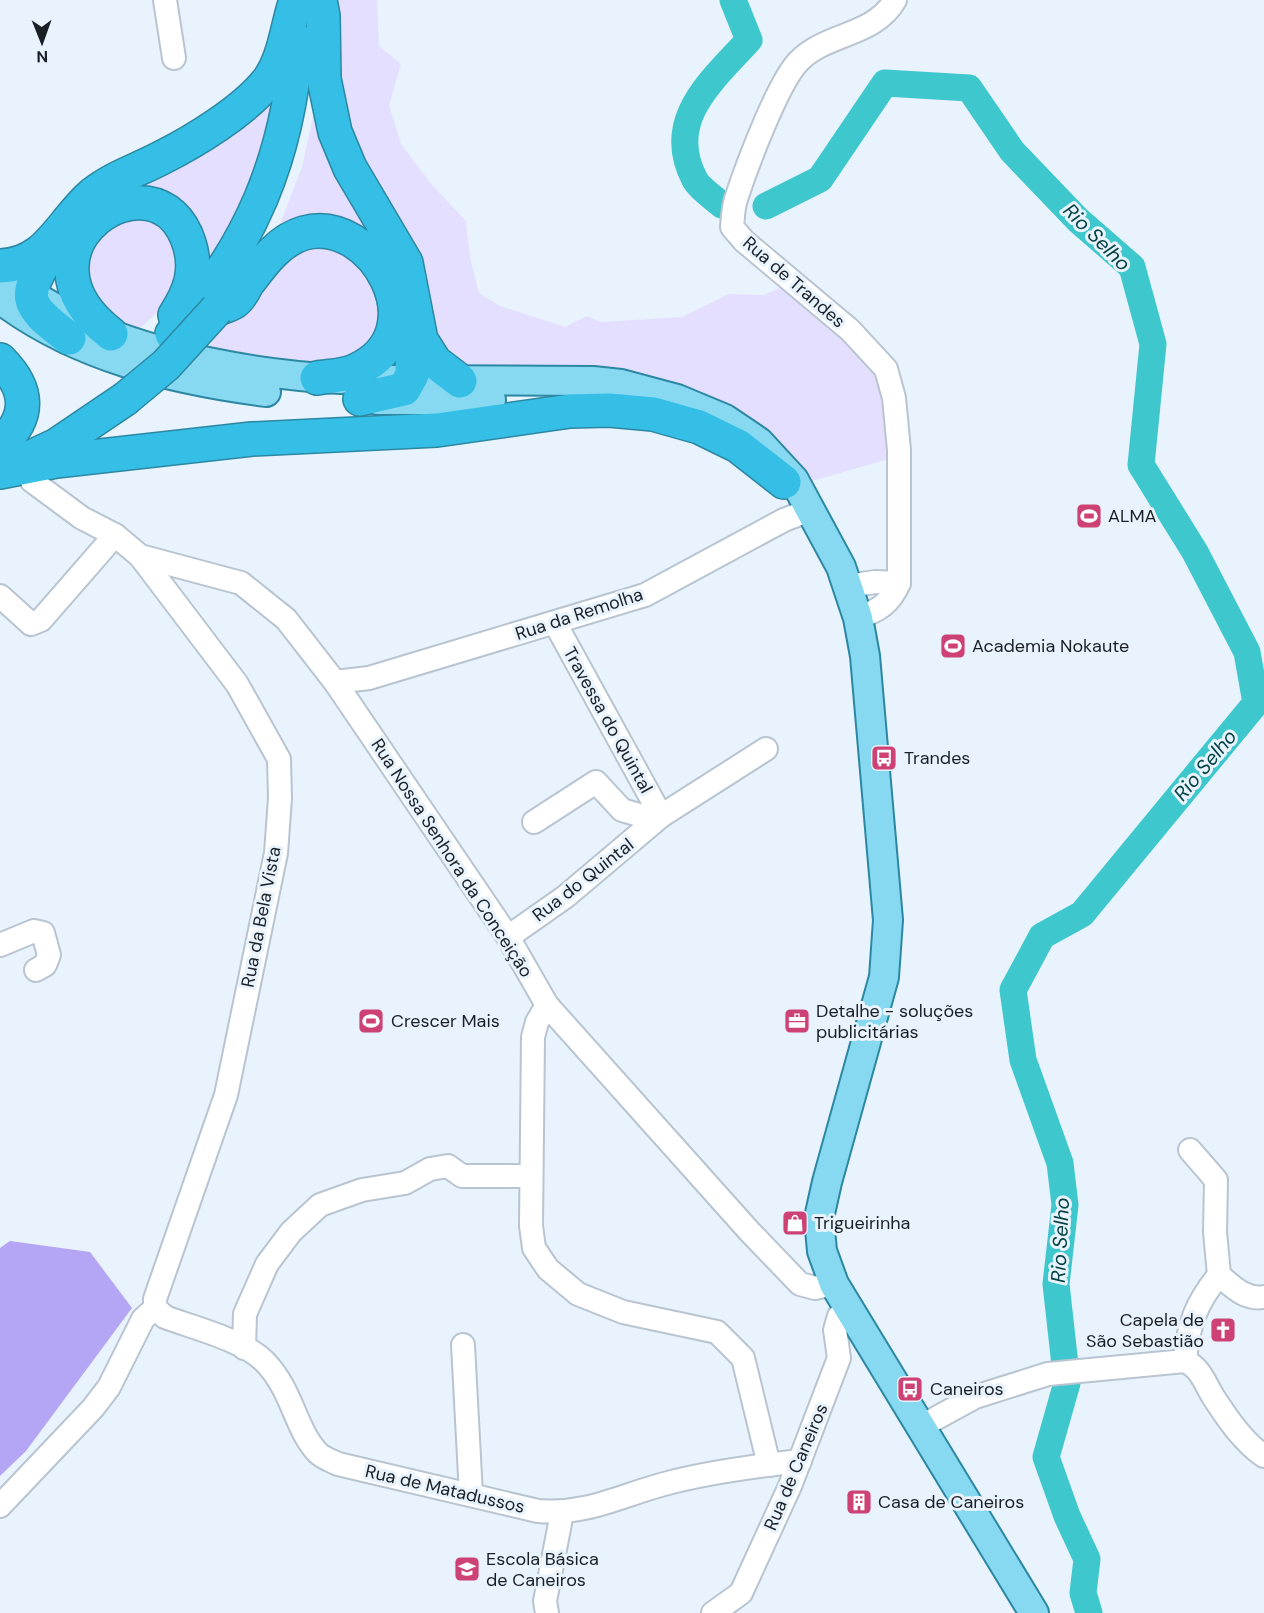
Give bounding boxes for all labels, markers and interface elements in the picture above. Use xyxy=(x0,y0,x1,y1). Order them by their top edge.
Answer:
north arrow xyxy=(12,12,72,72)
text: N xyxy=(36,46,48,67)
water label: Rio Selho xyxy=(1058,198,1136,276)
street label: Rua de Trandes xyxy=(738,231,850,333)
sports icon: ALMA xyxy=(1074,501,1104,531)
place label: ALMA xyxy=(1108,504,1157,528)
street label: Rua da Remolha xyxy=(512,582,646,646)
sports icon: Academia Nokaute xyxy=(938,631,968,661)
place label: Academia Nokaute xyxy=(972,634,1129,658)
street label: Travessa do Quintal xyxy=(558,643,658,797)
water label: Rio Selho xyxy=(1168,724,1242,806)
street label: Rua Nossa Senhora da Conceição xyxy=(366,734,538,982)
bus stop icon: Trandes xyxy=(869,743,899,773)
place label: Trandes xyxy=(904,746,970,770)
street label: Rua do Quintal xyxy=(528,833,638,927)
street label: Rua da Bela Vista xyxy=(236,845,286,989)
place label: Detalhe - soluções publicitárias xyxy=(816,999,973,1044)
sports icon: Crescer Mais xyxy=(356,1006,386,1036)
office icon: Detalhe - soluções publicitárias xyxy=(782,1006,812,1036)
place label: Crescer Mais xyxy=(391,1009,500,1033)
water label: Rio Selho xyxy=(1045,1197,1075,1283)
shop icon: Trigueirinha xyxy=(780,1208,810,1238)
place label: Trigueirinha xyxy=(814,1211,910,1235)
place label: Capela de São Sebastião xyxy=(1086,1308,1204,1353)
church icon: Capela de São Sebastião xyxy=(1208,1315,1238,1345)
bus stop icon: Caneiros xyxy=(895,1374,925,1404)
place label: Caneiros xyxy=(930,1377,1004,1401)
street label: Rua de Caneiros xyxy=(758,1400,834,1534)
street label: Rua de Matadussos xyxy=(363,1459,527,1519)
building icon: Casa de Caneiros xyxy=(844,1487,874,1517)
place label: Casa de Caneiros xyxy=(878,1490,1024,1514)
place label: Escola Básica de Caneiros xyxy=(486,1547,599,1592)
school or university icon: Escola Básica de Caneiros xyxy=(452,1554,482,1584)

